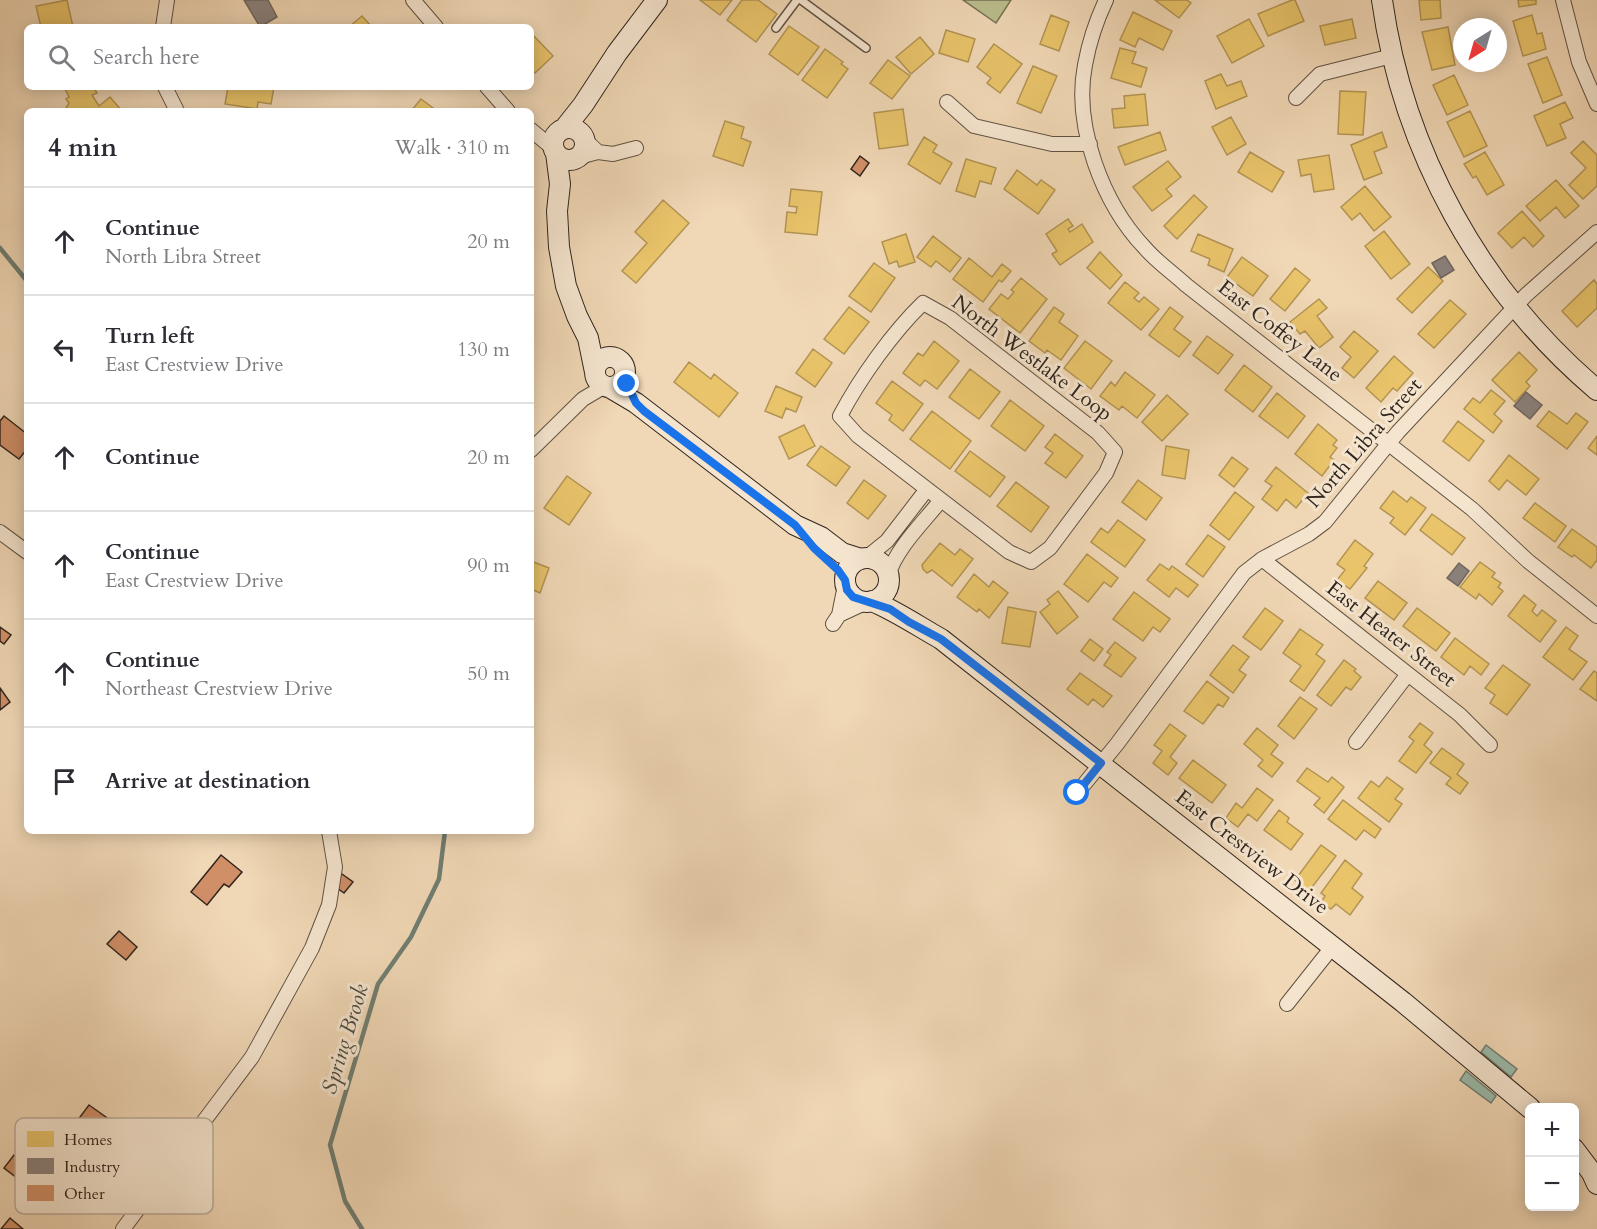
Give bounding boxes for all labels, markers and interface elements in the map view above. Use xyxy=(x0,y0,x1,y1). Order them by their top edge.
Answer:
north arrow xyxy=(1453,18,1507,72)
search box xyxy=(24,24,534,90)
icon: search xyxy=(45,41,78,74)
text: Search here xyxy=(93,42,200,72)
text: 4 min xyxy=(48,130,117,165)
text: Walk · 310 m xyxy=(395,134,510,161)
text: Continue xyxy=(105,213,200,243)
icon: ahead xyxy=(48,225,81,258)
text: 20 m xyxy=(467,228,510,255)
text: North Libra Street xyxy=(105,243,261,270)
street label: East Coffey Lane xyxy=(1212,273,1348,389)
street label: North Westlake Loop xyxy=(946,288,1118,428)
text: Turn left xyxy=(105,321,194,351)
icon: left xyxy=(48,333,81,366)
text: 130 m xyxy=(457,336,510,363)
text: East Crestview Drive xyxy=(105,351,284,378)
route end xyxy=(613,370,639,396)
street label: North Libra Street xyxy=(1299,372,1429,514)
icon: ahead xyxy=(48,441,81,474)
text: Continue xyxy=(105,442,200,472)
text: 20 m xyxy=(467,444,510,471)
text: Continue xyxy=(105,537,200,567)
icon: ahead xyxy=(48,549,81,582)
text: 90 m xyxy=(467,552,510,579)
text: East Crestview Drive xyxy=(105,567,284,594)
street label: East Heater Street xyxy=(1320,574,1462,694)
text: Continue xyxy=(105,645,200,675)
icon: ahead xyxy=(48,657,81,690)
text: 50 m xyxy=(467,660,510,687)
text: Northeast Crestview Drive xyxy=(105,675,333,702)
icon: arrive xyxy=(48,765,81,798)
text: Arrive at destination xyxy=(105,766,310,796)
route start xyxy=(1063,779,1089,805)
street label: East Crestview Drive xyxy=(1169,783,1335,921)
water label: Spring Brook xyxy=(314,980,376,1098)
map controls xyxy=(1525,1103,1579,1211)
button: + xyxy=(1525,1103,1579,1157)
legend xyxy=(15,1118,213,1214)
text: Homes xyxy=(64,1129,112,1151)
text: Industry xyxy=(64,1156,121,1178)
button: − xyxy=(1525,1157,1579,1211)
text: Other xyxy=(64,1183,105,1205)

